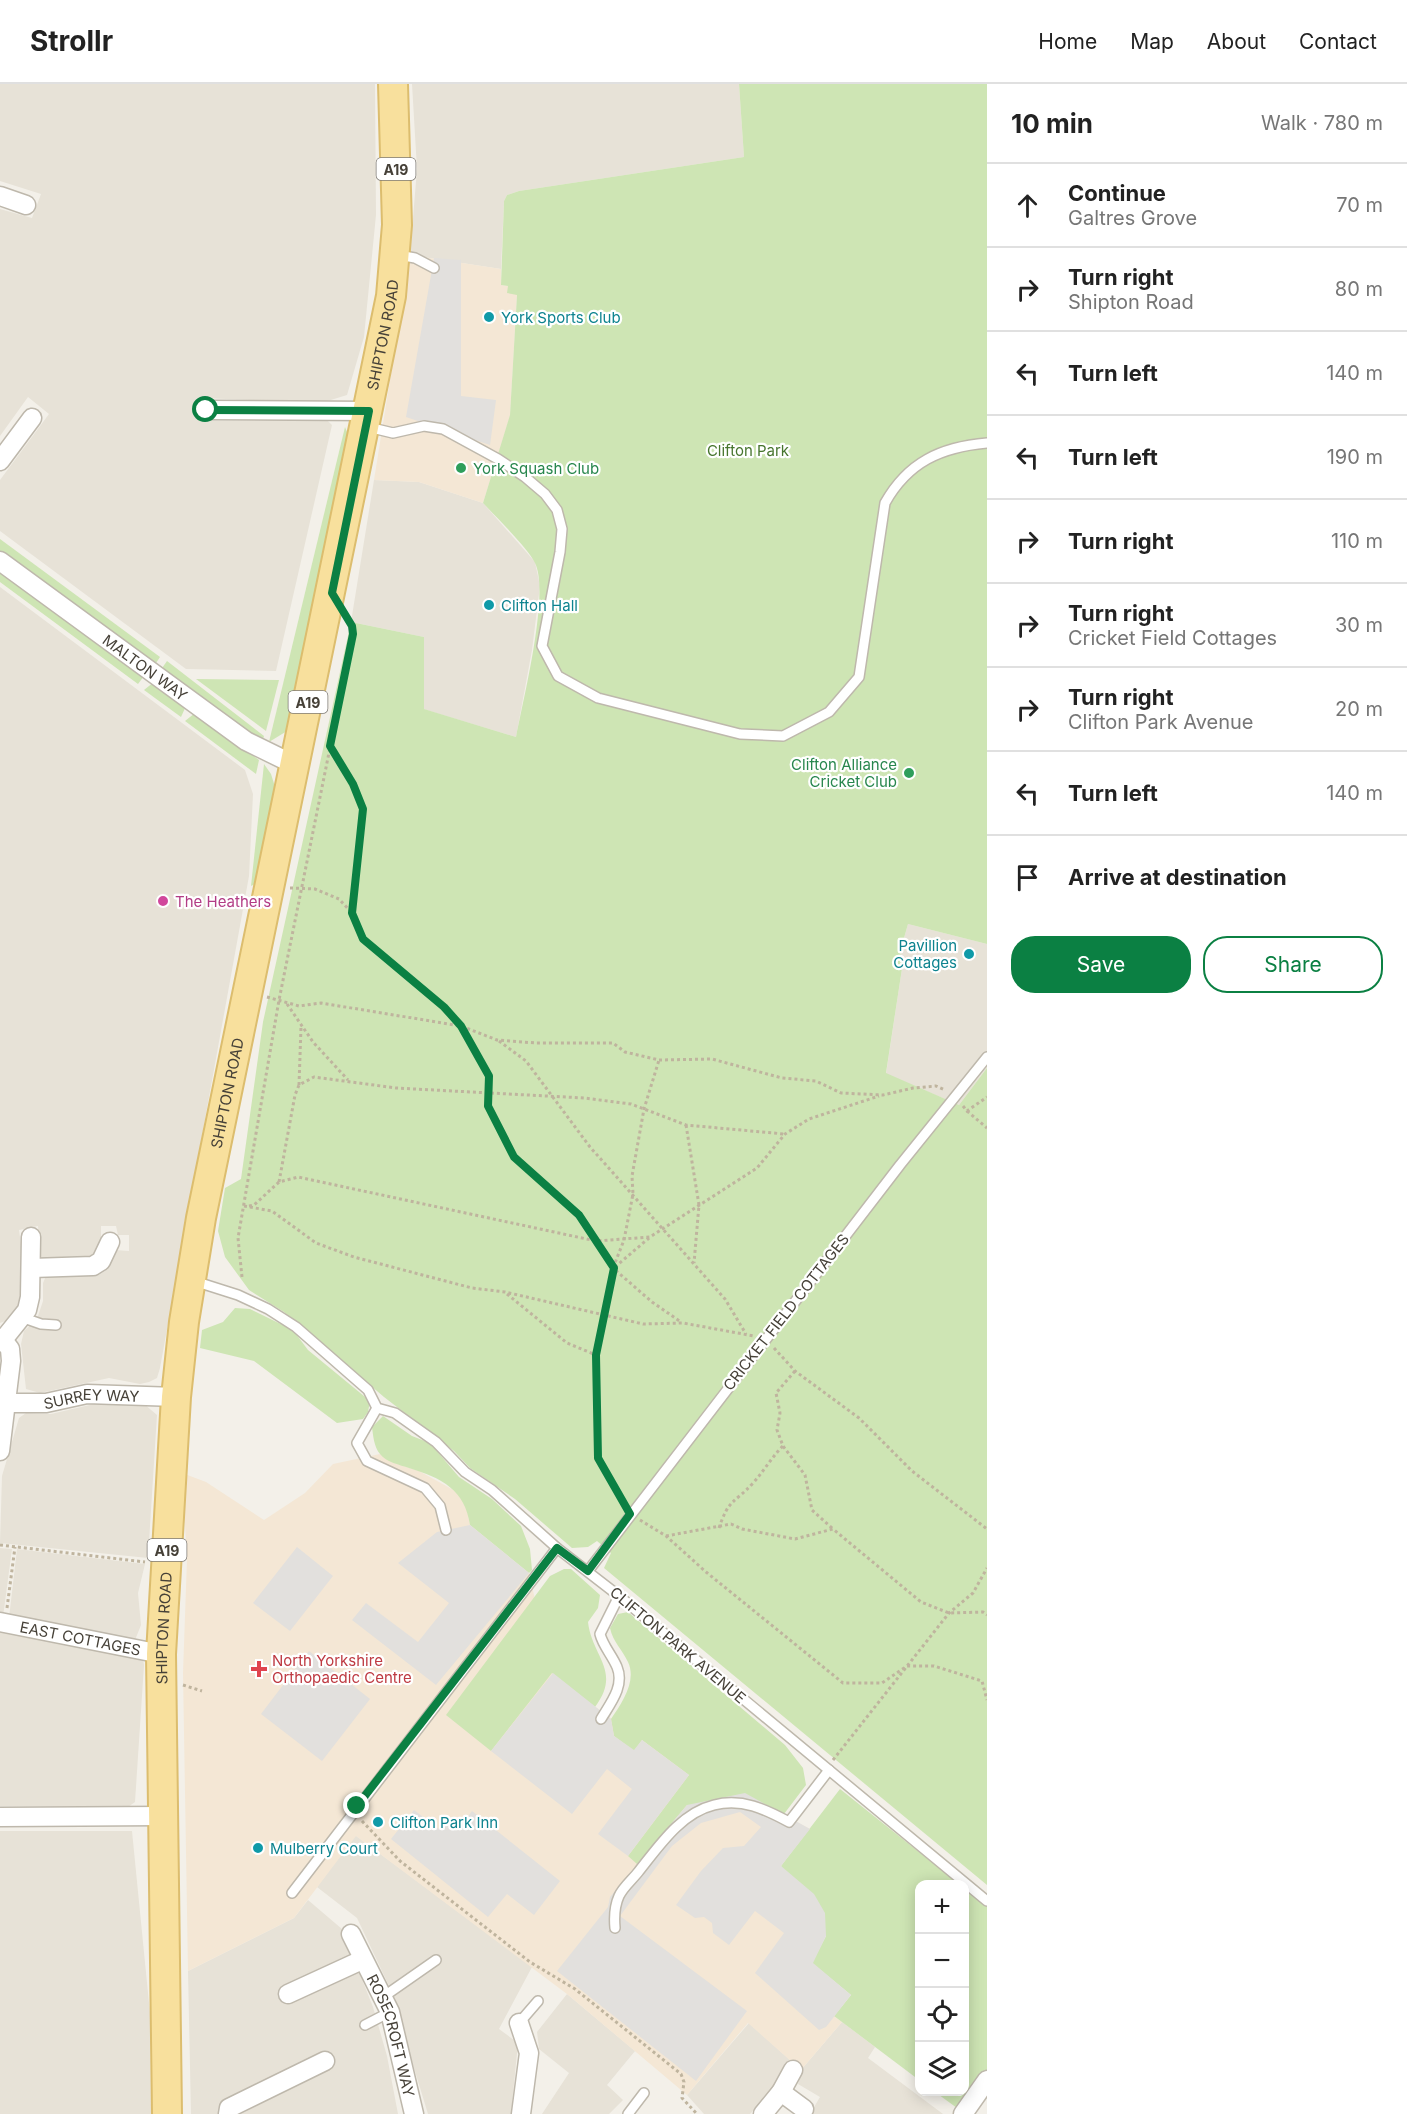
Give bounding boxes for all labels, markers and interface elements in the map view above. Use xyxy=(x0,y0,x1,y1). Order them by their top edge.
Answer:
text: Strollr xyxy=(30,24,113,58)
text: Home xyxy=(1038,29,1097,54)
text: Map xyxy=(1130,29,1174,54)
text: About xyxy=(1207,29,1266,54)
text: Contact xyxy=(1299,29,1377,54)
text: 10 min xyxy=(1011,108,1093,139)
text: Walk · 780 m xyxy=(1261,111,1383,135)
road number: A19 xyxy=(376,158,416,180)
text: Continue xyxy=(1068,180,1166,206)
icon: ahead xyxy=(1011,189,1044,222)
text: 70 m xyxy=(1336,193,1383,217)
text: Galtres Grove xyxy=(1068,206,1197,230)
text: Turn right xyxy=(1068,264,1174,290)
icon: right xyxy=(1011,273,1044,306)
text: 80 m xyxy=(1335,277,1383,301)
street label: SHIPTON ROAD xyxy=(362,279,402,392)
text: Shipton Road xyxy=(1068,290,1194,314)
place label: York Sports Club xyxy=(501,308,621,327)
marker: York Sports Club xyxy=(482,310,496,324)
icon: left xyxy=(1011,357,1044,390)
text: Turn left xyxy=(1068,360,1158,386)
text: 140 m xyxy=(1326,361,1383,385)
route start xyxy=(192,396,218,422)
park label: Clifton Park xyxy=(707,441,790,460)
icon: left xyxy=(1011,441,1044,474)
text: Turn left xyxy=(1068,444,1158,470)
text: 190 m xyxy=(1327,445,1383,469)
place label: York Squash Club xyxy=(473,459,599,478)
marker: York Squash Club xyxy=(454,461,468,475)
icon: right xyxy=(1011,525,1044,558)
text: Turn right xyxy=(1068,528,1174,554)
text: 110 m xyxy=(1331,529,1383,553)
place label: Clifton Hall xyxy=(501,596,578,615)
marker: Clifton Hall xyxy=(482,598,496,612)
text: Turn right xyxy=(1068,600,1174,626)
icon: right xyxy=(1011,609,1044,642)
text: 30 m xyxy=(1335,613,1383,637)
text: Cricket Field Cottages xyxy=(1068,626,1277,650)
street label: MALTON WAY xyxy=(99,630,191,705)
text: Turn right xyxy=(1068,684,1174,710)
road number: A19 xyxy=(288,691,328,713)
icon: right xyxy=(1011,693,1044,726)
text: 20 m xyxy=(1335,697,1383,721)
text: Clifton Park Avenue xyxy=(1068,710,1254,734)
place label: Clifton Alliance Cricket Club xyxy=(791,755,897,791)
marker: Clifton Alliance Cricket Club xyxy=(902,766,916,780)
icon: left xyxy=(1011,777,1044,810)
text: Turn left xyxy=(1068,780,1158,806)
text: 140 m xyxy=(1326,781,1383,805)
icon: arrive xyxy=(1011,861,1044,894)
text: Arrive at destination xyxy=(1068,864,1287,890)
place label: The Heathers xyxy=(175,892,271,911)
marker: The Heathers xyxy=(156,894,170,908)
place label: Pavillion Cottages xyxy=(893,936,957,972)
button: Save xyxy=(1011,936,1191,993)
button: Share xyxy=(1203,936,1383,993)
marker: Pavillion Cottages xyxy=(962,947,976,961)
street label: SHIPTON ROAD xyxy=(206,1036,247,1150)
street label: CRICKET FIELD COTTAGES xyxy=(719,1230,853,1394)
street label: SURREY WAY xyxy=(42,1384,140,1413)
road number: A19 xyxy=(148,1539,186,1561)
street label: SHIPTON ROAD xyxy=(151,1571,175,1684)
street label: CLIFTON PARK AVENUE xyxy=(606,1583,750,1707)
street label: EAST COTTAGES xyxy=(18,1617,142,1659)
place label: North Yorkshire Orthopaedic Centre xyxy=(272,1651,412,1687)
marker: North Yorkshire Orthopaedic Centre xyxy=(250,1660,268,1678)
route end xyxy=(343,1792,369,1818)
place label: Clifton Park Inn xyxy=(390,1813,498,1832)
marker: Clifton Park Inn xyxy=(371,1815,385,1829)
place label: Mulberry Court xyxy=(270,1839,378,1858)
marker: Mulberry Court xyxy=(251,1841,265,1855)
map controls xyxy=(915,1880,969,2096)
button: + xyxy=(915,1880,969,1934)
button: − xyxy=(915,1934,969,1988)
street label: ROSECROFT WAY xyxy=(363,1971,419,2099)
button: locate xyxy=(915,1988,969,2042)
button: layers xyxy=(915,2042,969,2096)

